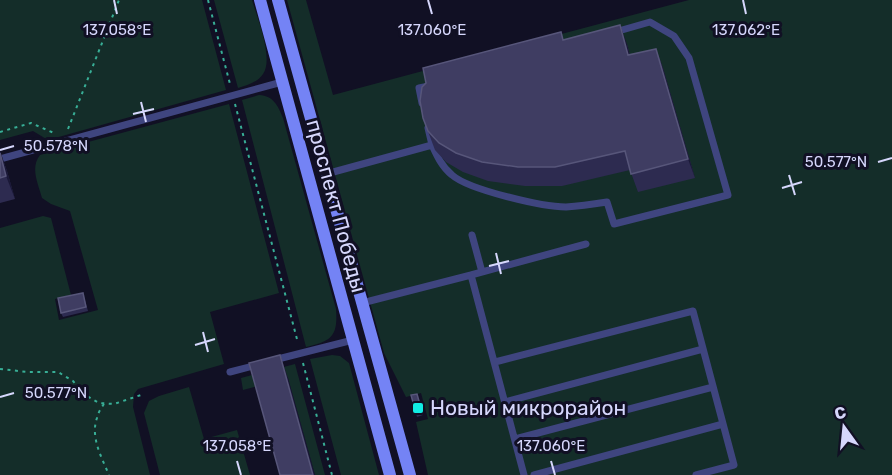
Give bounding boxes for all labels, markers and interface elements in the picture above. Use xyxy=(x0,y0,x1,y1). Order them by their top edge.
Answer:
text: 137.058°E xyxy=(83,21,151,39)
text: 137.060°E xyxy=(398,21,466,39)
text: 137.062°E xyxy=(712,21,780,39)
street label: проспект Победы xyxy=(301,116,372,295)
text: 50.578°N xyxy=(24,137,88,155)
text: 50.577°N xyxy=(805,153,867,171)
text: 50.577°N xyxy=(25,384,87,402)
place label: Новый микрорайон xyxy=(430,395,626,420)
north arrow xyxy=(814,397,874,457)
marker: Новый микрорайон xyxy=(411,401,425,415)
text: С xyxy=(832,402,848,424)
text: 137.058°E xyxy=(203,437,271,455)
text: 137.060°E xyxy=(517,437,585,455)

